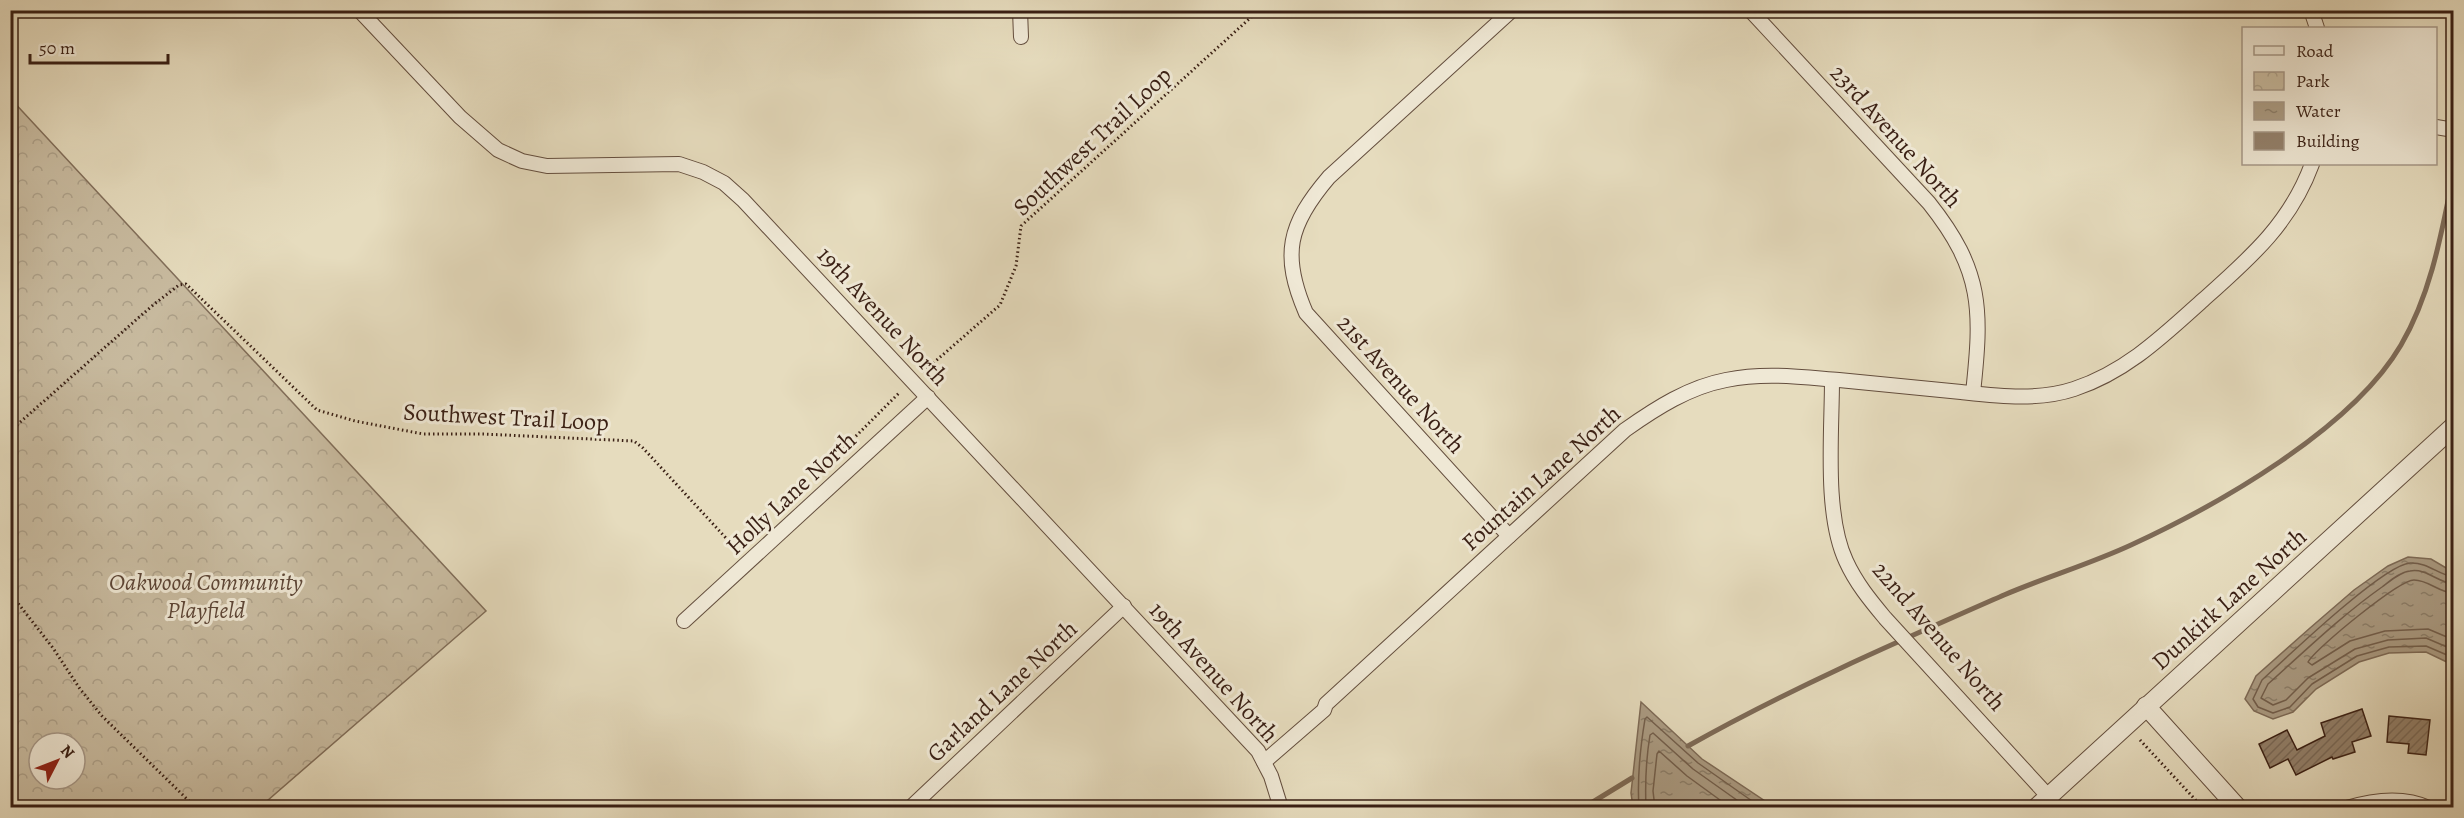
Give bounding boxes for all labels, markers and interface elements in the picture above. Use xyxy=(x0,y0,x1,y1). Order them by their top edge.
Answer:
scale bar xyxy=(30,27,168,65)
legend xyxy=(2242,27,2437,165)
text: 50 m xyxy=(39,36,75,60)
text: Road xyxy=(2296,39,2334,63)
street label: 23rd Avenue North xyxy=(1823,57,1969,215)
street label: Southwest Trail Loop xyxy=(1006,59,1178,223)
text: Park xyxy=(2296,69,2330,93)
text: Water xyxy=(2295,99,2341,123)
text: Building xyxy=(2296,129,2360,153)
street label: 19th Avenue North xyxy=(810,239,956,393)
street label: 21st Avenue North xyxy=(1330,308,1472,461)
street label: Southwest Trail Loop xyxy=(402,396,610,438)
street label: Fountain Lane North xyxy=(1455,398,1628,558)
street label: Holly Lane North xyxy=(719,424,863,562)
street label: Dunkirk Lane North xyxy=(2145,521,2313,677)
street label: 22nd Avenue North xyxy=(1865,554,2013,718)
park label: Oakwood Community Playfield xyxy=(109,566,303,626)
street label: 19th Avenue North xyxy=(1142,595,1286,750)
street label: Garland Lane North xyxy=(920,613,1084,769)
north arrow xyxy=(27,731,87,791)
text: N xyxy=(55,740,80,764)

